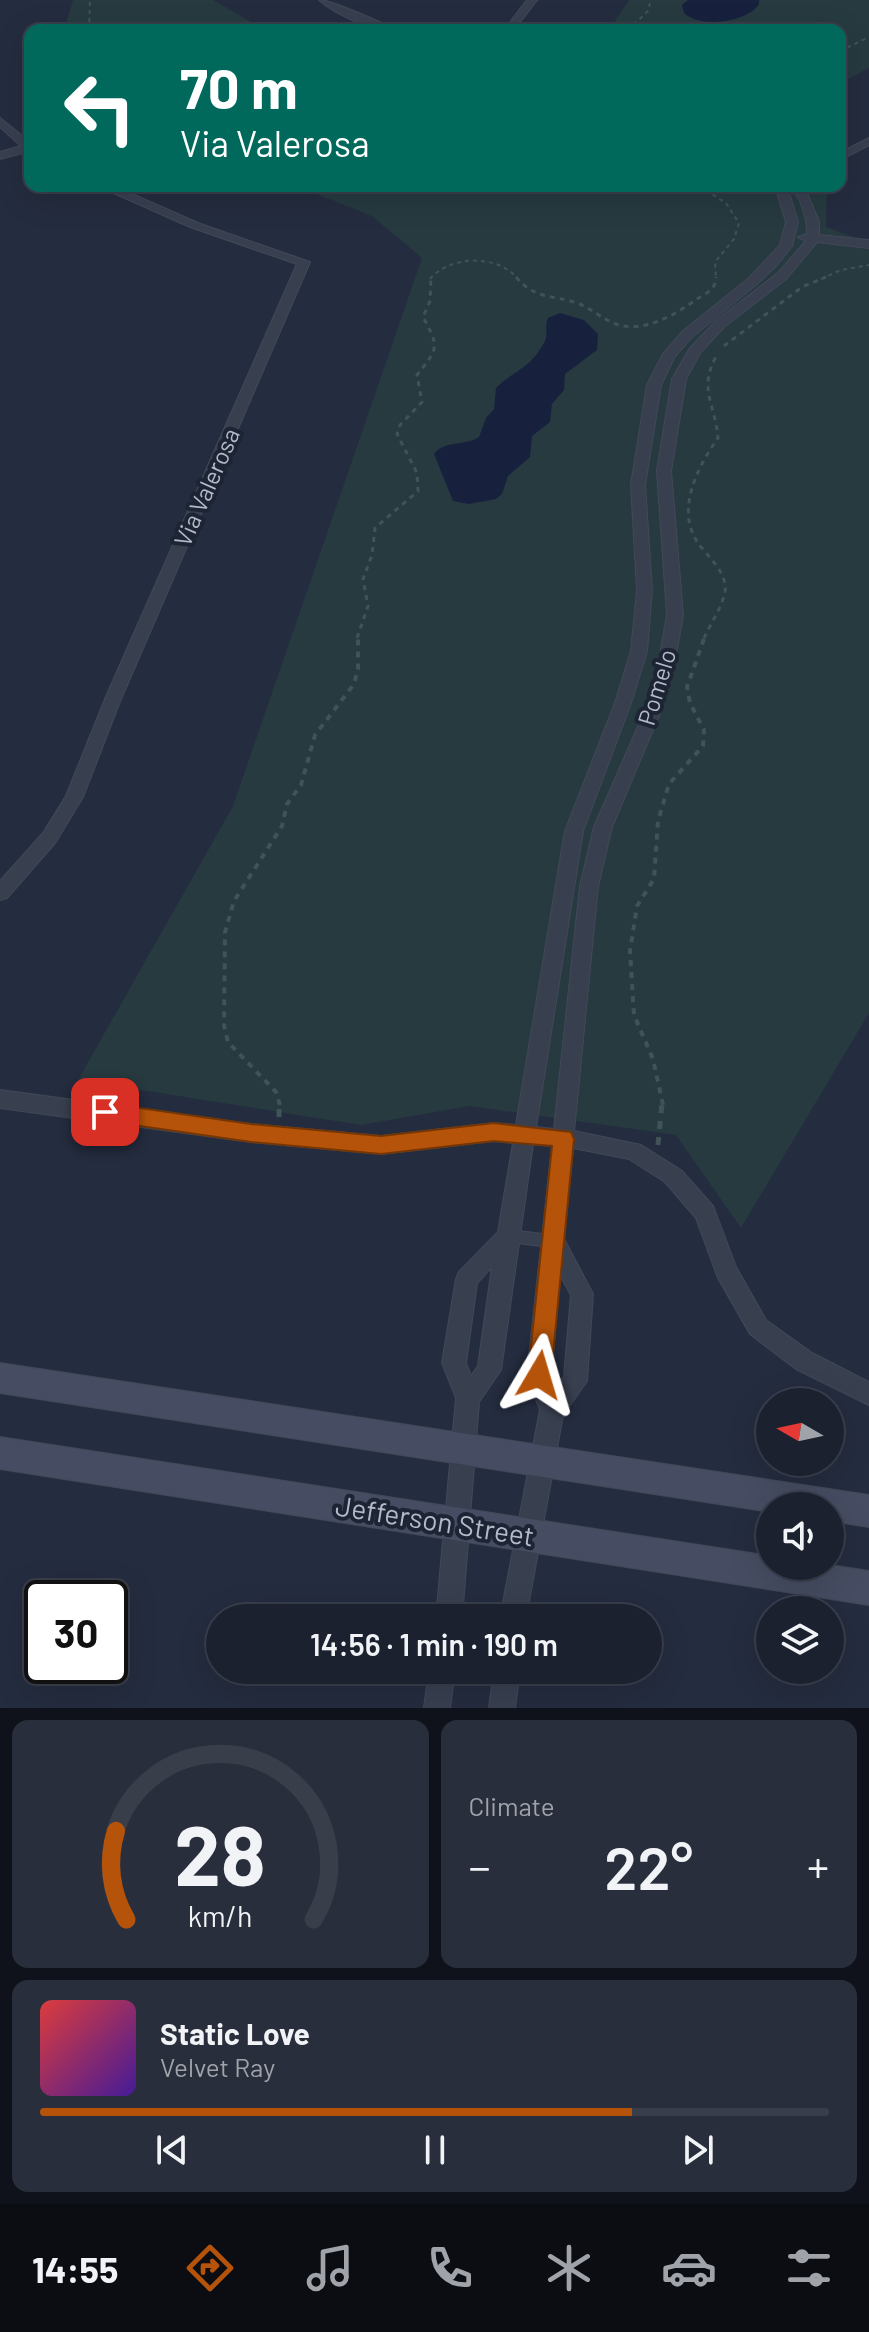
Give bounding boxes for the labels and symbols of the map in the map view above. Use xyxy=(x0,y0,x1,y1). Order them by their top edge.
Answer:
street label: Via Valerosa xyxy=(167,423,245,551)
street label: Pomelo xyxy=(631,645,681,729)
pin xyxy=(71,1078,139,1146)
position arrow xyxy=(497,1333,581,1417)
north arrow xyxy=(756,1388,844,1476)
street label: Jefferson Street xyxy=(333,1488,537,1552)
speed limit sign: 30 xyxy=(24,1580,128,1684)

